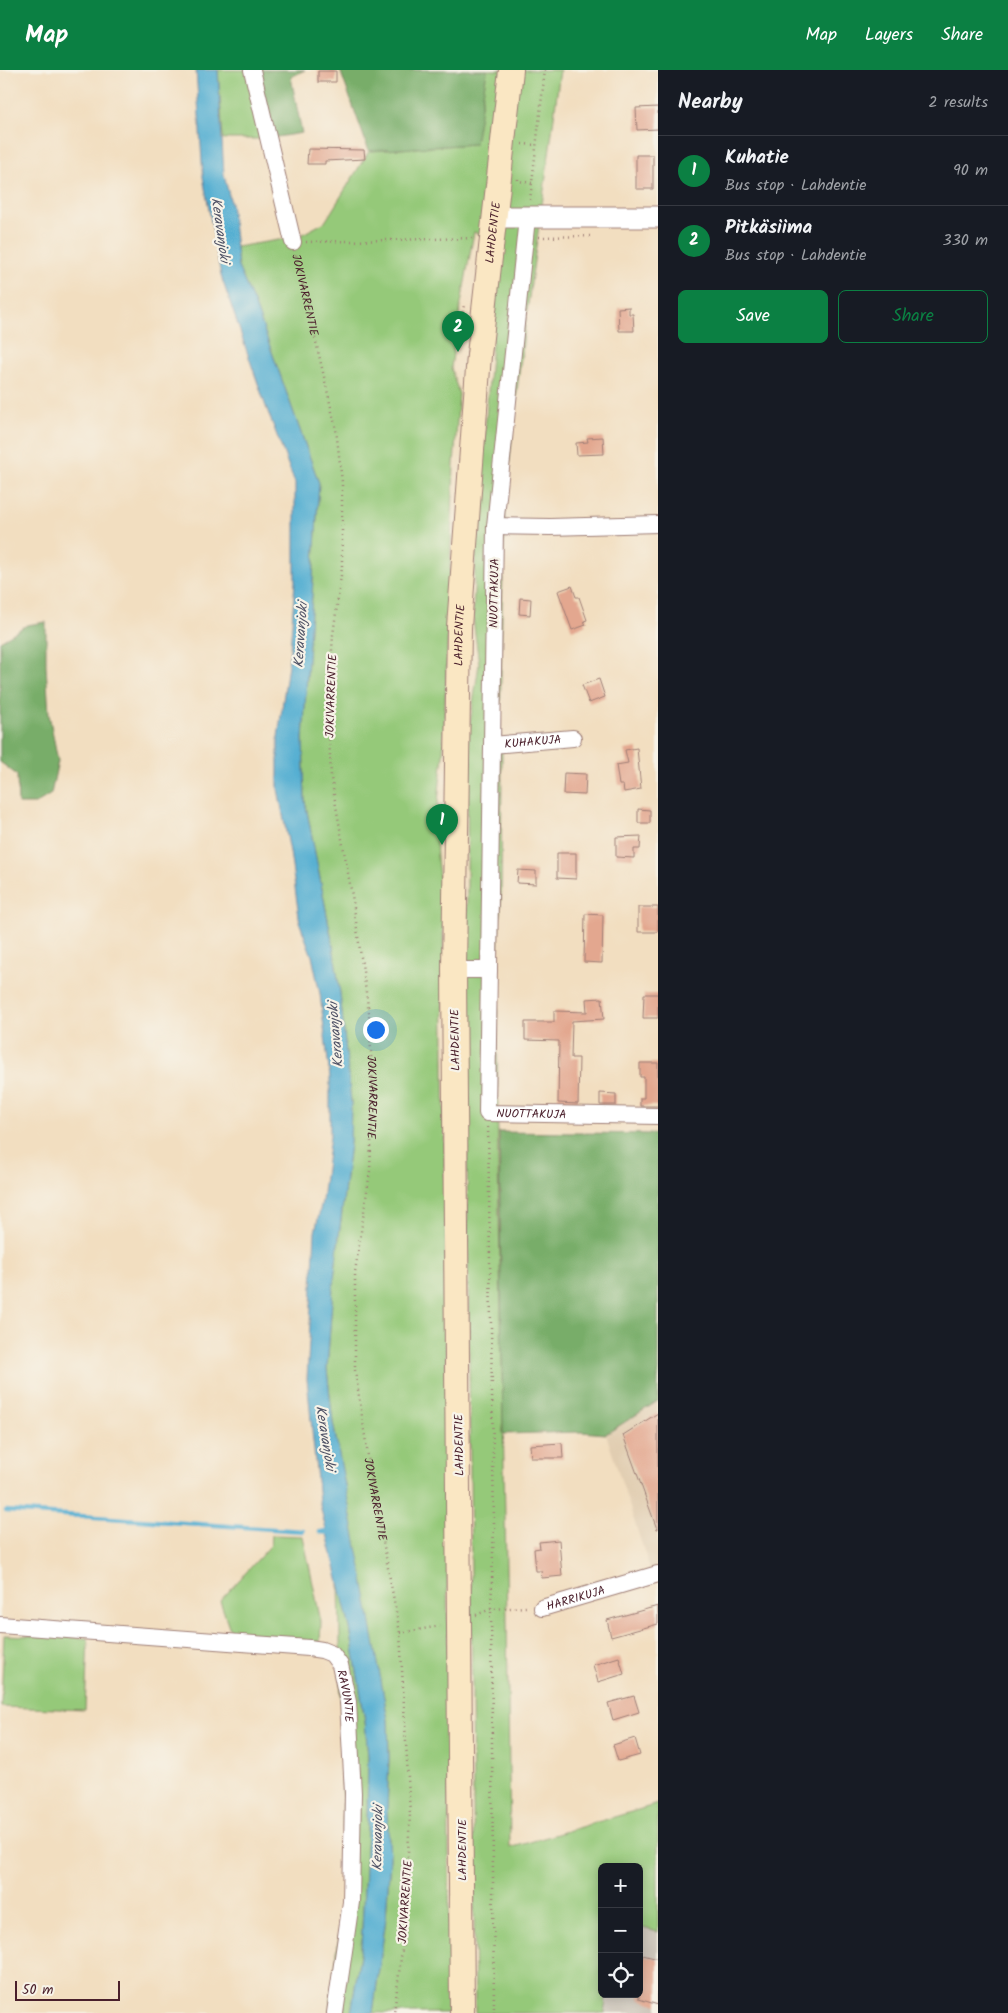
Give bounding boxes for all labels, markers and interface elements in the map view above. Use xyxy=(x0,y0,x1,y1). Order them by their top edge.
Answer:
text: Map xyxy=(25,16,68,55)
text: Map xyxy=(806,21,837,50)
text: Layers xyxy=(865,21,913,50)
text: Share xyxy=(941,21,983,50)
text: Nearby xyxy=(678,86,743,119)
text: 2 results xyxy=(928,90,988,115)
text: Kuhatie xyxy=(725,143,789,173)
text: 1 xyxy=(692,158,696,183)
text: 90 m xyxy=(953,158,988,183)
text: Bus stop · Lahdentie xyxy=(725,173,866,198)
water label: Keravanjoki xyxy=(205,196,236,267)
street label: LAHDENTIE xyxy=(480,200,506,264)
text: Pitkäsiima xyxy=(725,213,812,243)
text: 2 xyxy=(689,228,699,253)
text: 330 m xyxy=(943,228,988,253)
text: Bus stop · Lahdentie xyxy=(725,243,866,268)
street label: JOKIVARRENTIE xyxy=(286,252,324,339)
button: Save xyxy=(678,290,828,343)
button: Share xyxy=(838,290,988,343)
pin: 2 xyxy=(442,311,474,352)
street label: NUOTTAKUJA xyxy=(484,558,505,628)
water label: Keravanjoki xyxy=(288,599,314,669)
street label: LAHDENTIE xyxy=(449,603,471,666)
street label: JOKIVARRENTIE xyxy=(321,653,342,738)
street label: KUHAKUJA xyxy=(504,730,562,754)
pin: 1 xyxy=(426,804,458,845)
water label: Keravanjoki xyxy=(322,999,350,1069)
street label: LAHDENTIE xyxy=(445,1008,466,1071)
your location xyxy=(363,1017,389,1043)
street label: JOKIVARRENTIE xyxy=(361,1055,382,1140)
street label: NUOTTAKUJA xyxy=(496,1104,566,1124)
water label: Keravanjoki xyxy=(309,1404,341,1475)
street label: LAHDENTIE xyxy=(449,1413,470,1476)
street label: JOKIVARRENTIE xyxy=(358,1457,392,1543)
street label: HARRIKUJA xyxy=(544,1581,607,1616)
street label: RAVUNTIE xyxy=(331,1668,358,1724)
water label: Keravanjoki xyxy=(366,1802,390,1871)
street label: LAHDENTIE xyxy=(453,1818,472,1881)
street label: JOKIVARRENTIE xyxy=(393,1859,418,1944)
map controls xyxy=(598,1863,643,1998)
button: + xyxy=(598,1863,643,1908)
button: − xyxy=(598,1908,643,1953)
button: locate xyxy=(598,1953,643,1998)
scale bar xyxy=(15,1978,120,2001)
text: 50 m xyxy=(22,1979,53,2001)

